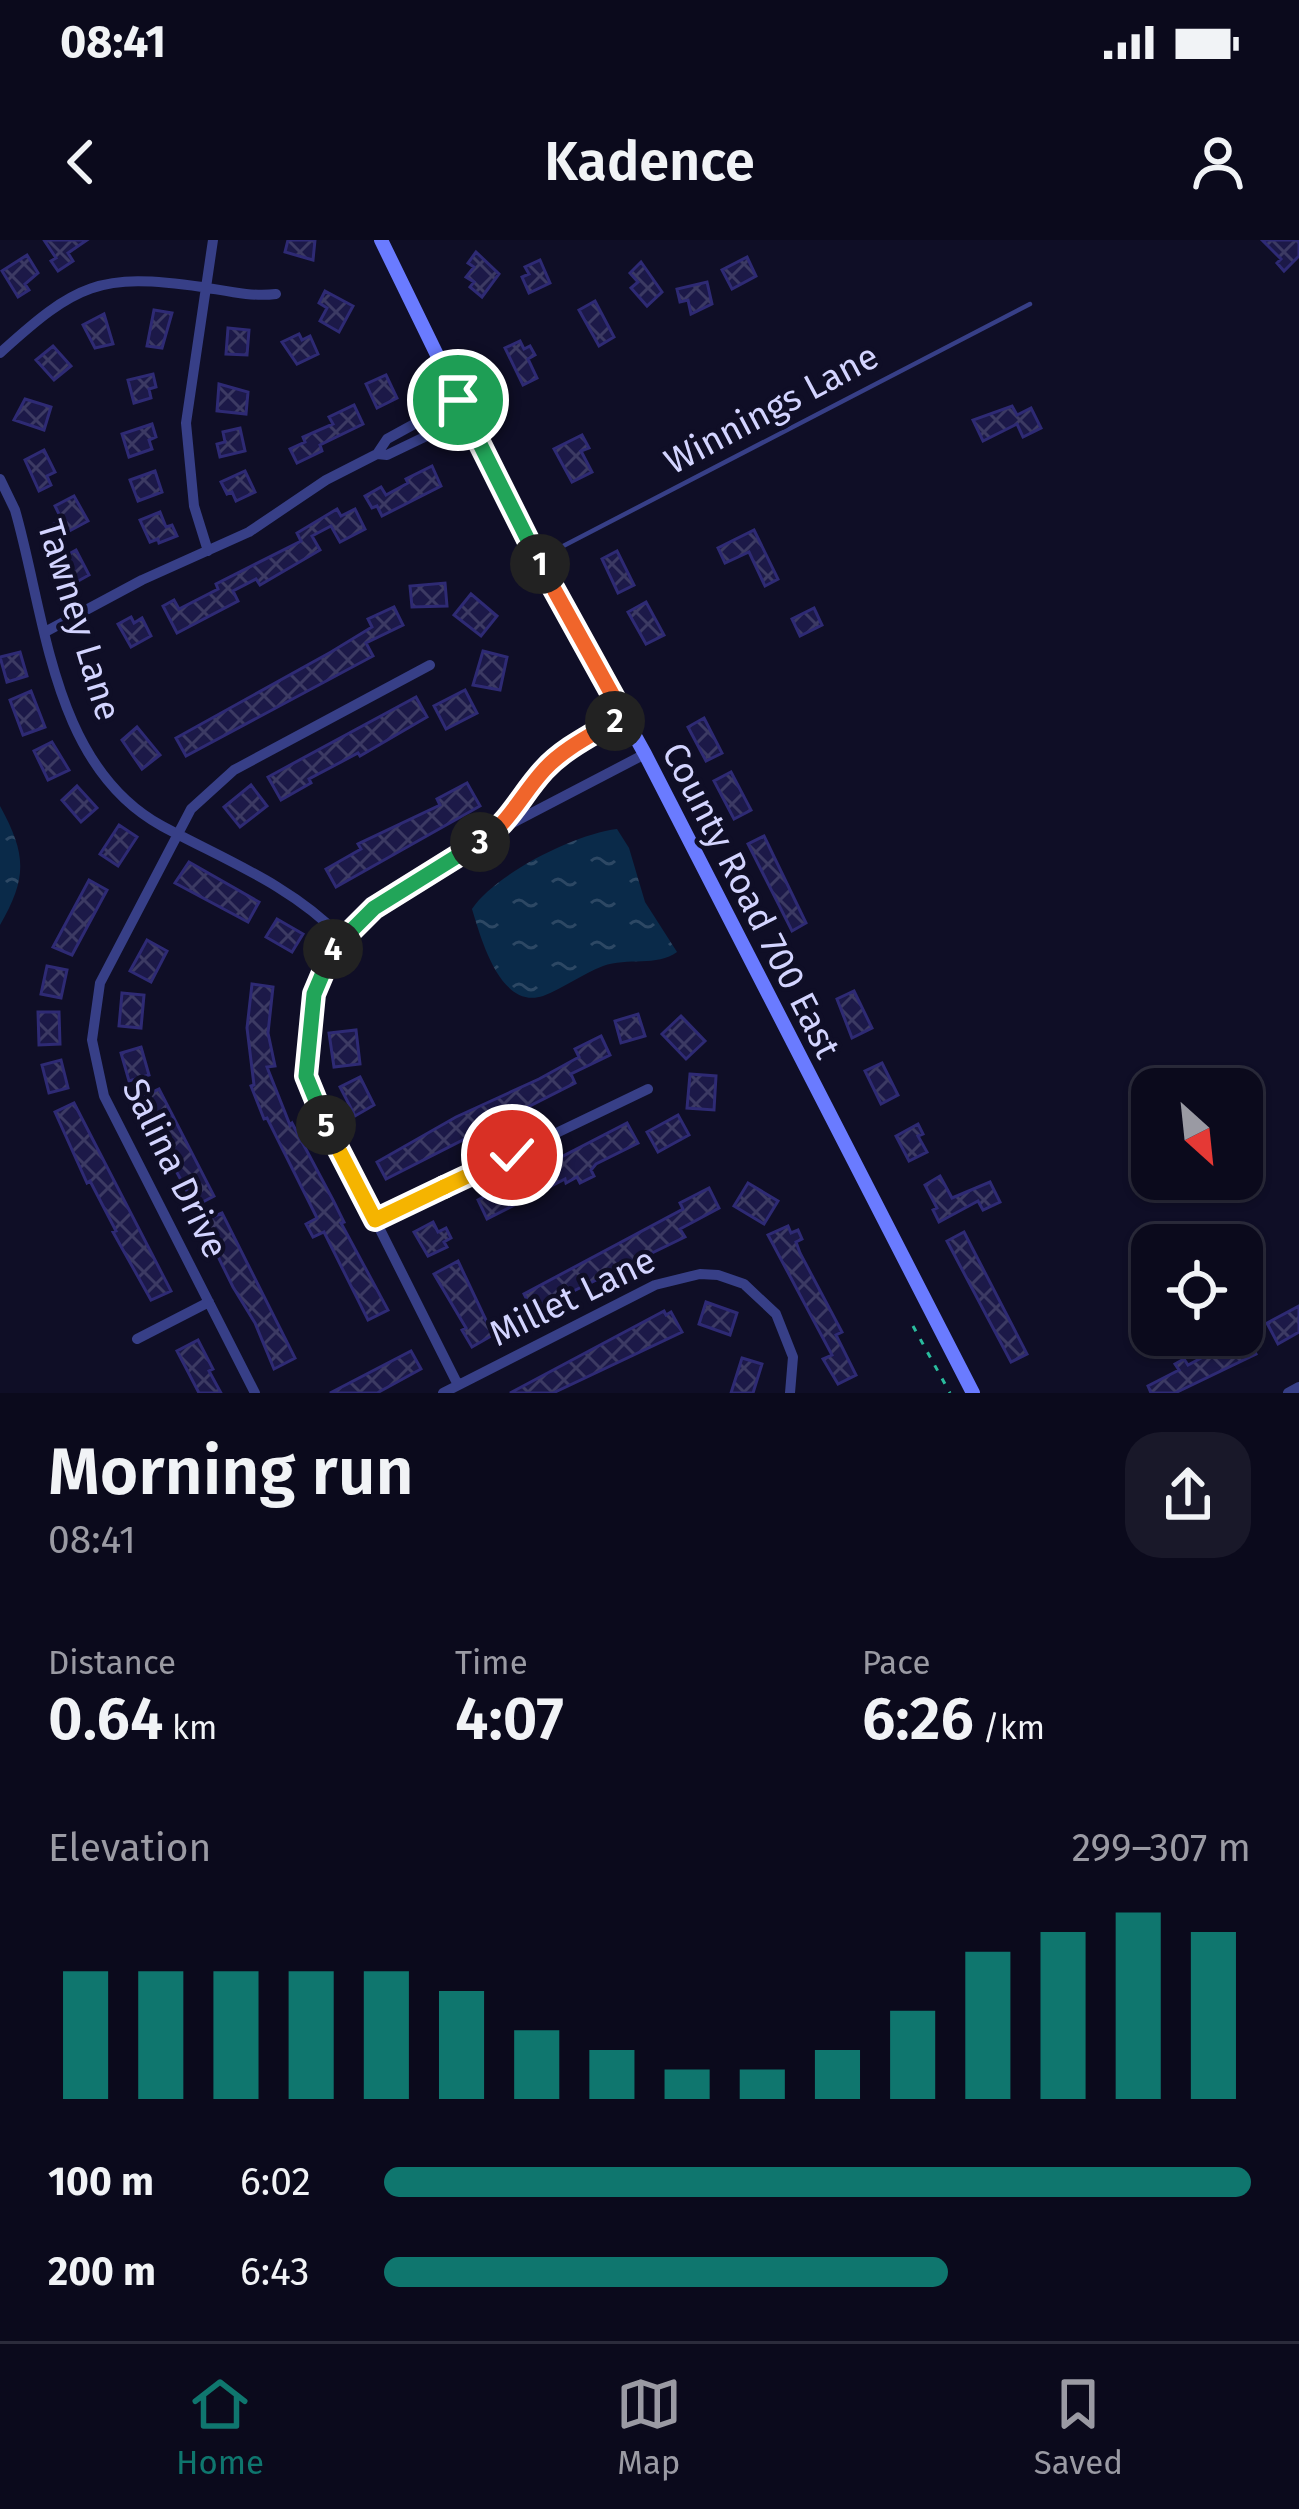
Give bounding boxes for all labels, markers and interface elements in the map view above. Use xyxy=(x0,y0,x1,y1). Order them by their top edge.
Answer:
text: 08:41 xyxy=(60,15,166,69)
icon: back xyxy=(48,129,114,195)
icon: person xyxy=(1185,129,1251,195)
text: Kadence xyxy=(544,130,755,194)
street label: Winnings Lane xyxy=(657,334,886,484)
pin xyxy=(407,349,509,451)
icon: arrive xyxy=(425,367,491,433)
street label: Tawney Lane xyxy=(28,515,130,726)
pin: 1 xyxy=(510,534,570,594)
text: 1 xyxy=(532,544,548,584)
pin: 2 xyxy=(585,691,645,751)
text: 2 xyxy=(606,701,624,741)
street label: County Road 700 East xyxy=(652,735,850,1066)
pin: 3 xyxy=(450,812,510,872)
text: 3 xyxy=(471,822,489,862)
pin: 4 xyxy=(303,919,363,979)
text: 4 xyxy=(324,929,342,969)
north arrow xyxy=(1131,1068,1263,1200)
map controls xyxy=(1131,1068,1263,1356)
street label: Salina Drive xyxy=(113,1072,237,1265)
pin: 5 xyxy=(296,1095,356,1155)
pin xyxy=(461,1104,563,1206)
text: 5 xyxy=(317,1105,335,1145)
icon: check xyxy=(479,1122,545,1188)
button: locate xyxy=(1131,1224,1263,1356)
street label: Millet Lane xyxy=(482,1238,663,1356)
text: Morning run xyxy=(48,1432,414,1511)
button: share xyxy=(1125,1432,1251,1558)
text: 08:41 xyxy=(48,1517,136,1563)
text: Distance xyxy=(48,1643,176,1683)
text: Time xyxy=(455,1643,528,1683)
text: Pace xyxy=(862,1643,930,1683)
text: 0.64 xyxy=(48,1683,163,1755)
text: 4:07 xyxy=(455,1683,564,1755)
text: 6:26 xyxy=(862,1683,974,1755)
text: km xyxy=(163,1708,217,1748)
text: /km xyxy=(974,1708,1045,1748)
text: Elevation xyxy=(48,1825,211,1871)
text: 299–307 m xyxy=(1072,1825,1251,1871)
text: 100 m xyxy=(48,2159,154,2205)
text: 6:02 xyxy=(240,2159,311,2205)
text: 200 m xyxy=(48,2249,156,2295)
text: 6:43 xyxy=(240,2249,310,2295)
tab: Home xyxy=(176,2371,264,2483)
tab: Map xyxy=(616,2371,682,2483)
tab: Saved xyxy=(1034,2371,1123,2483)

